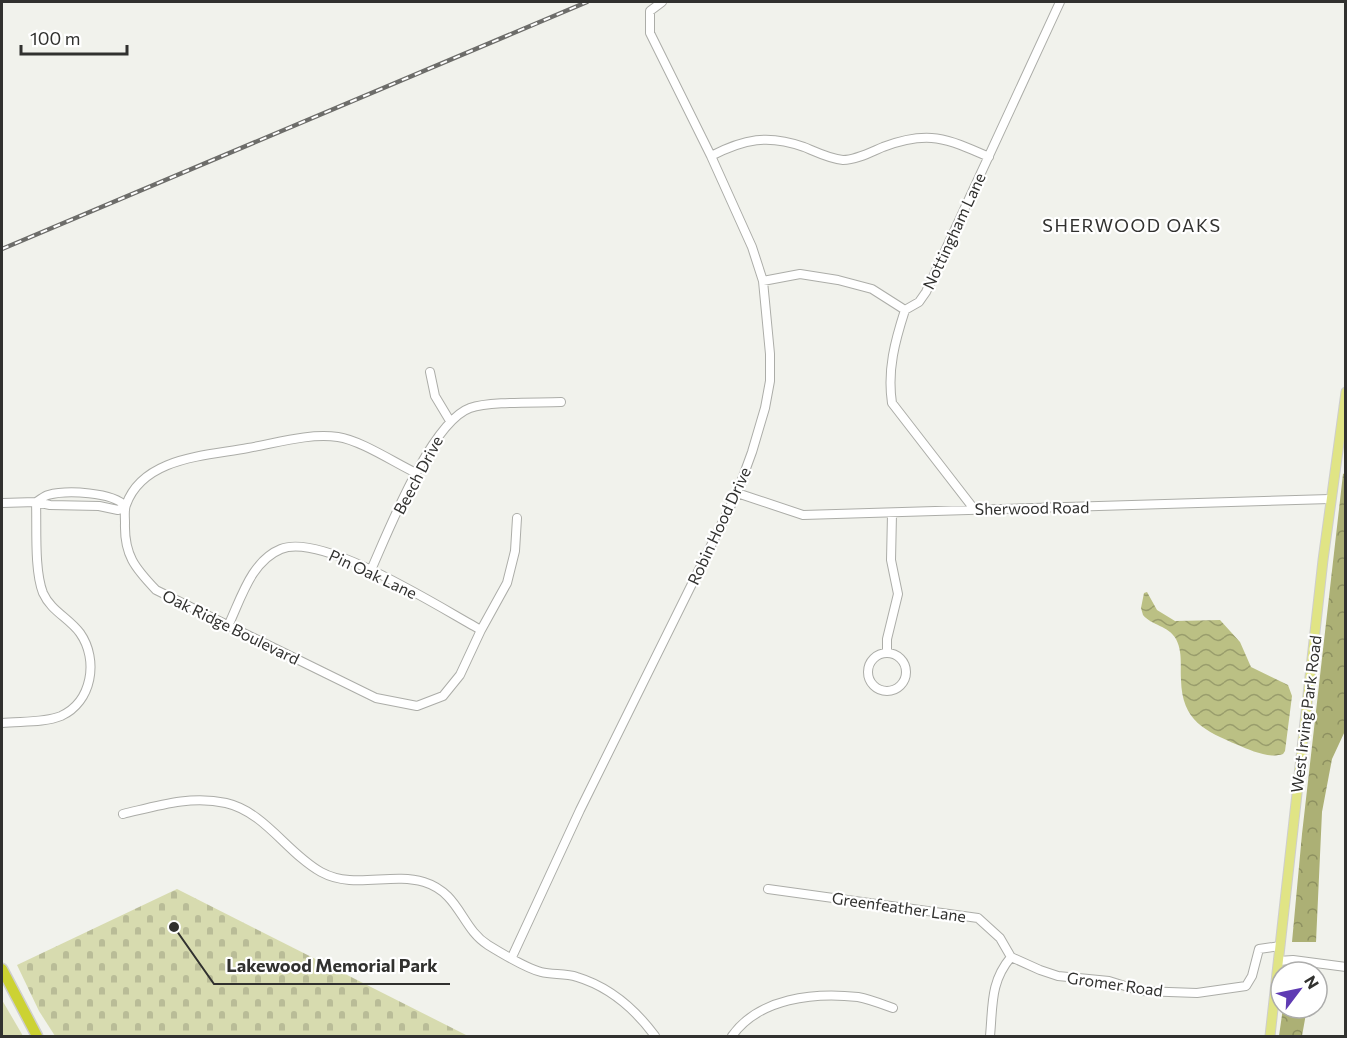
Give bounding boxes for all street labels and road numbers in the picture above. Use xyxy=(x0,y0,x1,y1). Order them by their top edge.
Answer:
street label: Nottingham Lane xyxy=(918,170,989,292)
street label: Beech Drive xyxy=(389,432,446,517)
street label: Robin Hood Drive xyxy=(683,464,754,588)
street label: Sherwood Road xyxy=(974,497,1089,518)
street label: Pin Oak Lane xyxy=(326,545,420,602)
street label: Oak Ridge Boulevard xyxy=(160,585,303,668)
street label: West Irving Park Road xyxy=(1286,634,1325,794)
street label: Greenfeather Lane xyxy=(831,888,967,925)
street label: Gromer Road xyxy=(1066,967,1164,1000)

